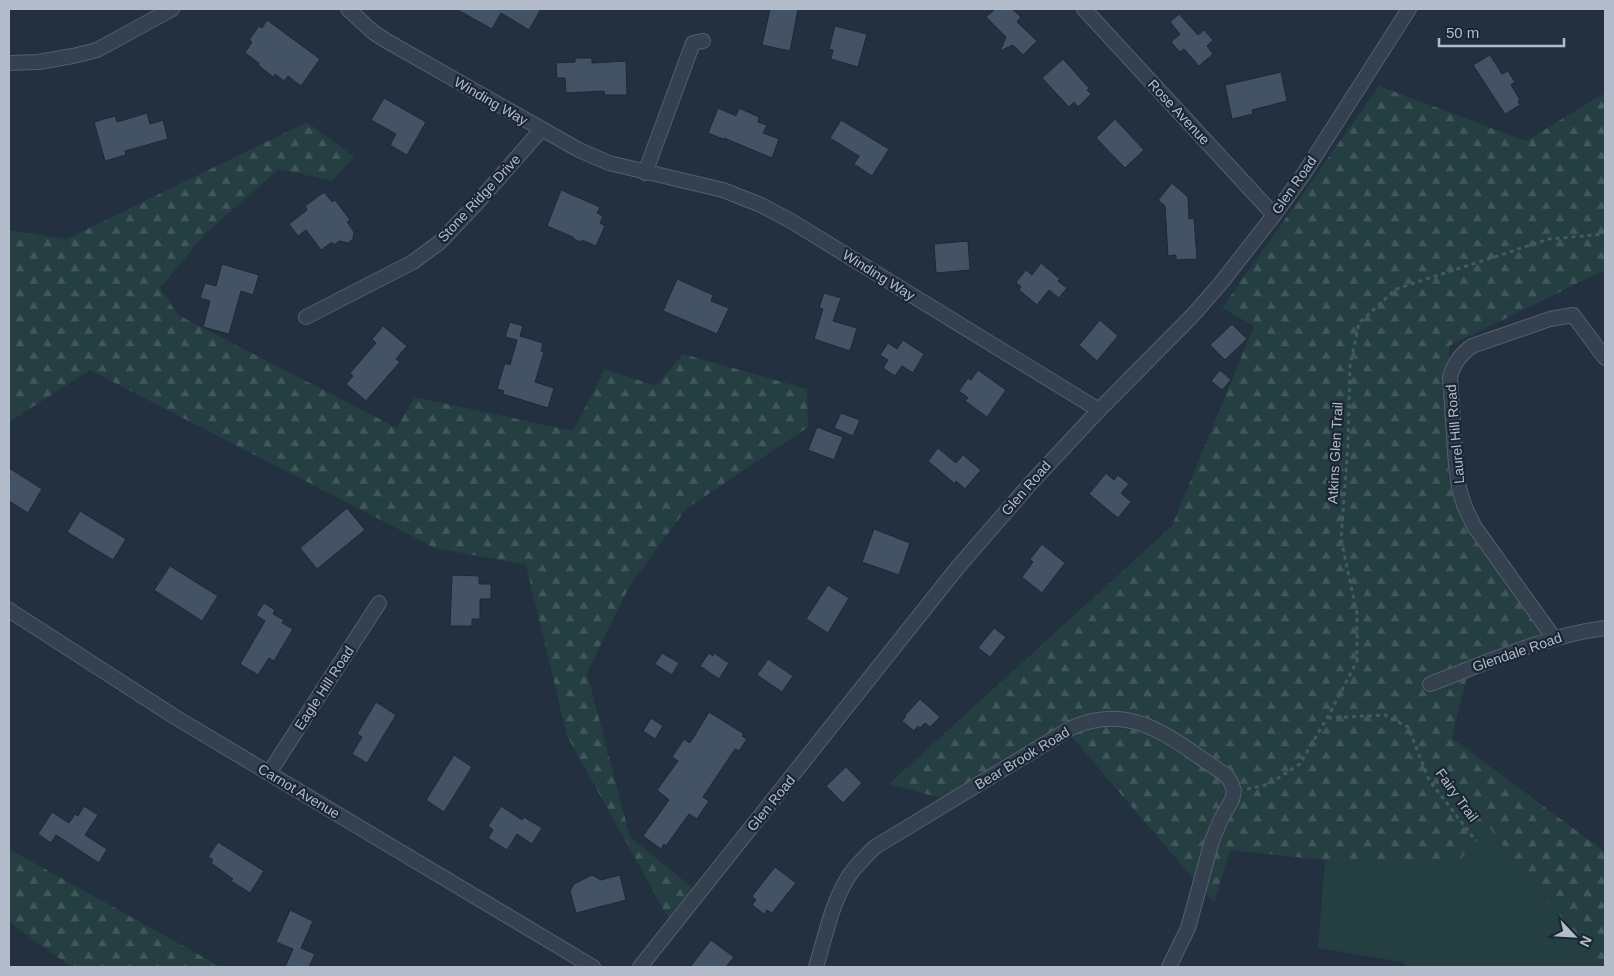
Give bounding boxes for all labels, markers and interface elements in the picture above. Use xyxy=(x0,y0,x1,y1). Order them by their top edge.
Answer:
scale bar xyxy=(1439,15,1564,47)
text: 50 m xyxy=(1446,24,1479,41)
street label: Winding Way xyxy=(452,74,530,128)
street label: Rose Avenue xyxy=(1145,76,1213,148)
street label: Stone Ridge Drive xyxy=(434,151,524,245)
street label: Glen Road xyxy=(1268,153,1320,217)
street label: Winding Way xyxy=(840,247,918,303)
street label: Laurel Hill Road xyxy=(1443,384,1467,484)
street label: Atkins Glen Trail xyxy=(1324,402,1346,504)
street label: Glen Road xyxy=(998,457,1054,519)
street label: Glendale Road xyxy=(1470,629,1564,675)
street label: Eagle Hill Road xyxy=(291,643,357,733)
street label: Bear Brook Road xyxy=(972,723,1072,793)
street label: Carnot Avenue xyxy=(255,760,343,822)
street label: Fairy Trail xyxy=(1432,765,1482,825)
street label: Glen Road xyxy=(744,772,798,834)
north arrow xyxy=(1549,911,1599,961)
text: N xyxy=(1576,934,1595,949)

